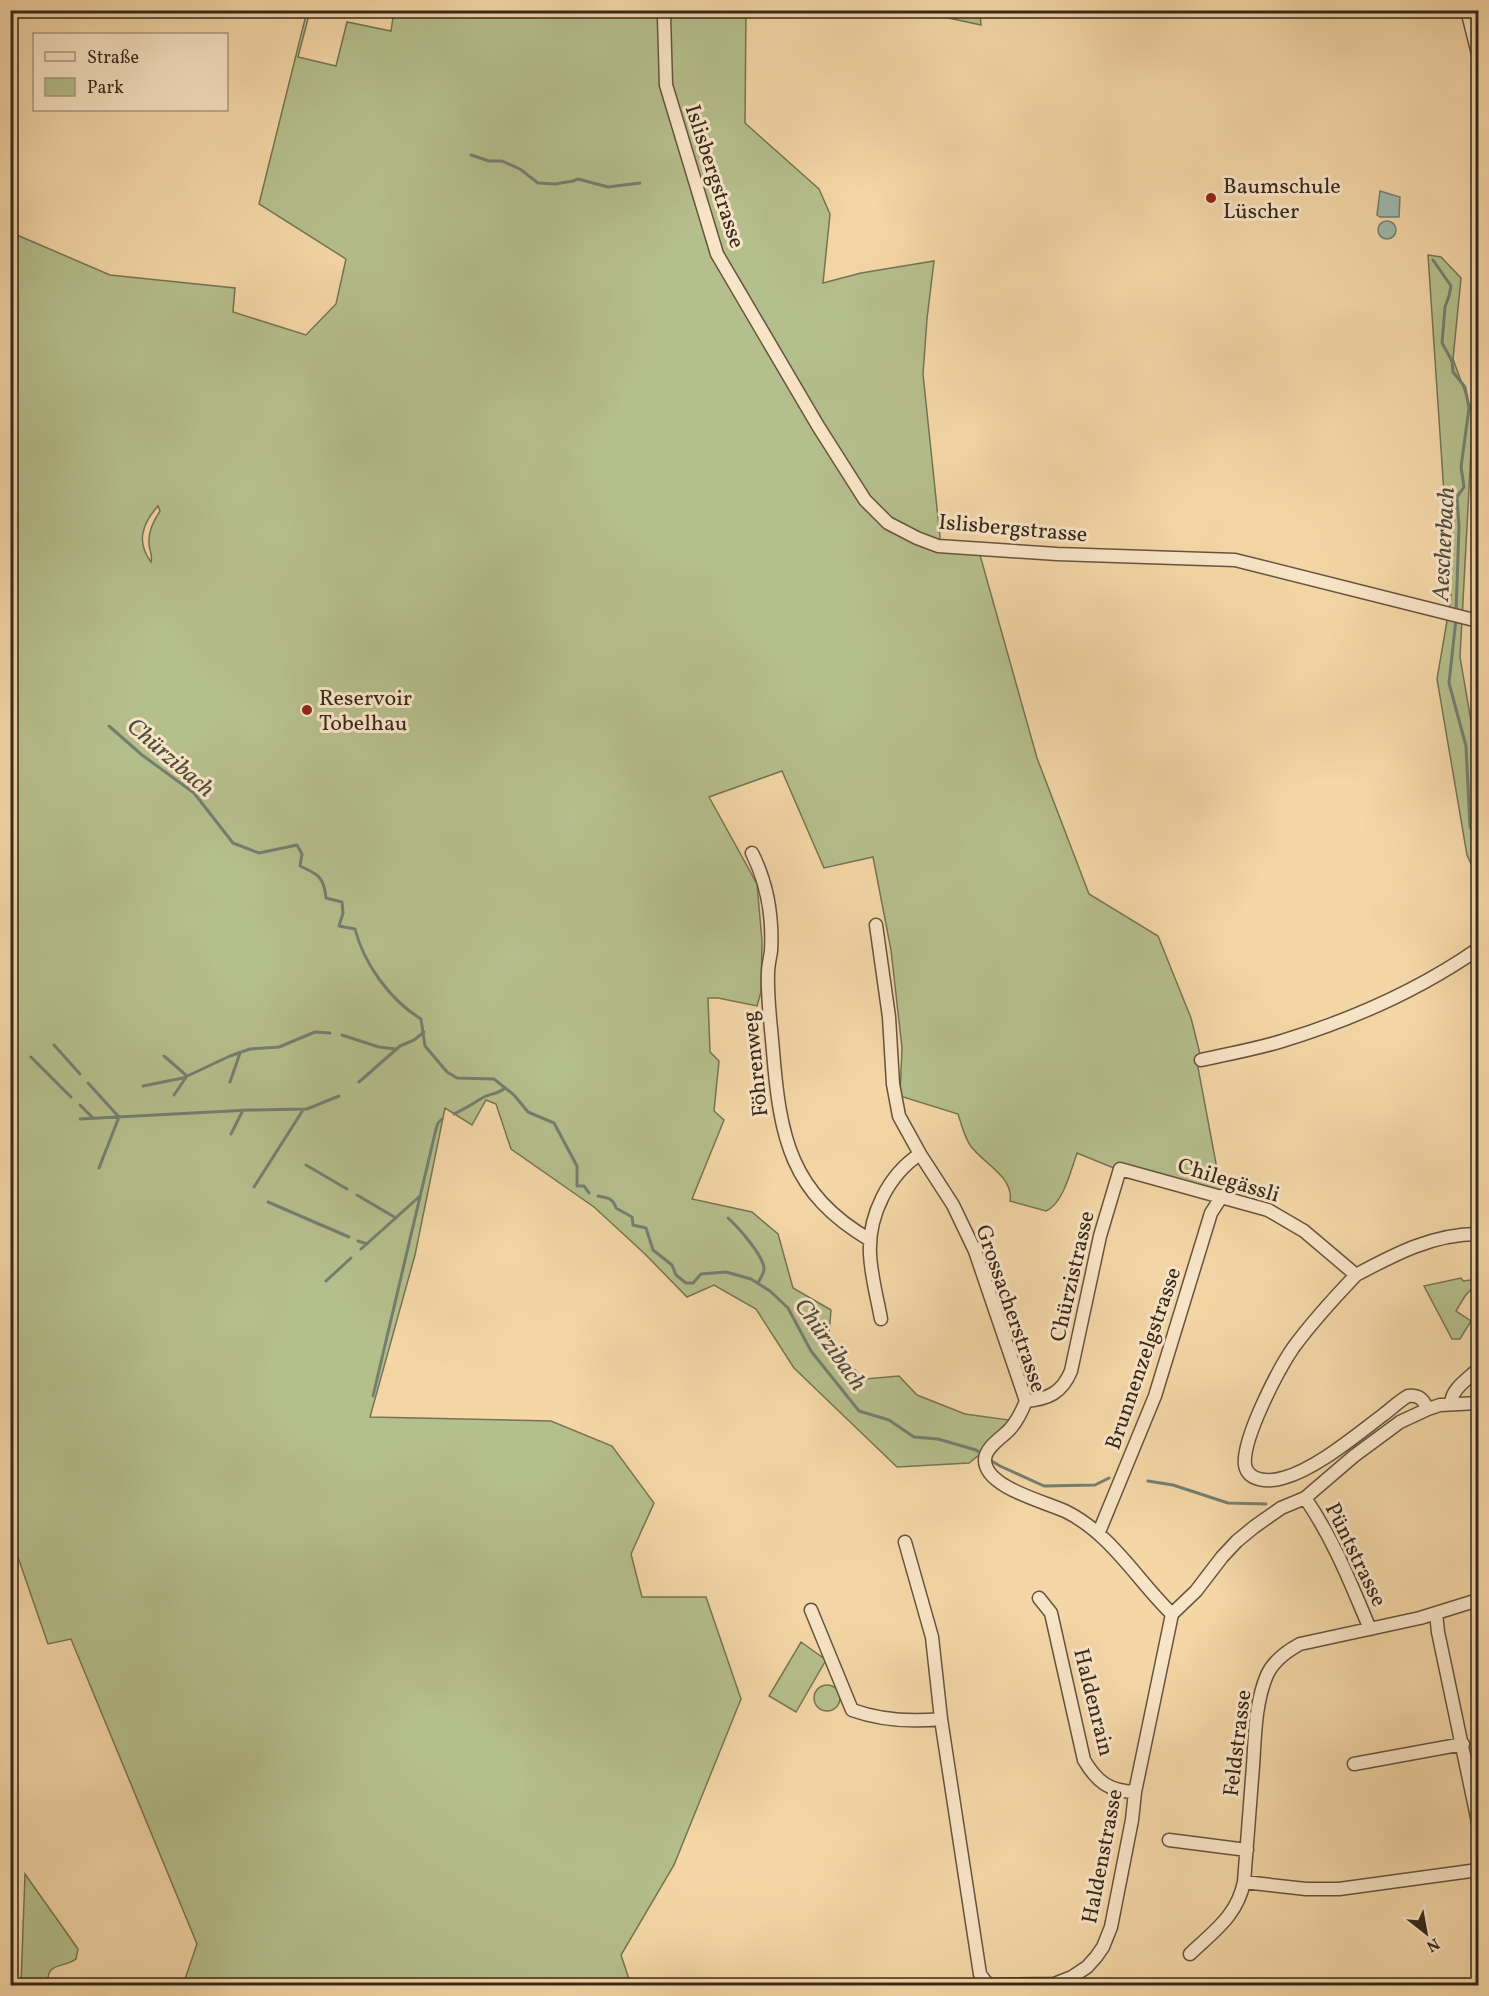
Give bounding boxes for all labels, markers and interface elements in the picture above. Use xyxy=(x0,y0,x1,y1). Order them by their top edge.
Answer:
legend xyxy=(33,33,228,111)
text: Straße xyxy=(87,46,139,71)
text: Park xyxy=(87,76,124,101)
street label: Islisbergstrasse xyxy=(676,101,751,253)
place label: Baumschule Lüscher xyxy=(1223,172,1341,228)
marker: Baumschule Lüscher xyxy=(1204,191,1218,205)
water label: Aescherbach xyxy=(1425,486,1465,603)
street label: Islisbergstrasse xyxy=(937,508,1089,551)
place label: Reservoir Tobelhau xyxy=(319,684,412,740)
marker: Reservoir Tobelhau xyxy=(300,703,314,717)
water label: Chürzibach xyxy=(118,711,221,806)
street label: Föhrenweg xyxy=(736,1009,777,1118)
street label: Chilegässli xyxy=(1173,1151,1283,1212)
street label: Chürzistrasse xyxy=(1043,1208,1104,1345)
street label: Grossacherstrasse xyxy=(966,1221,1053,1397)
street label: Brunnenzelgstrasse xyxy=(1099,1263,1190,1454)
water label: Chürzibach xyxy=(785,1292,874,1399)
street label: Püntstrasse xyxy=(1316,1498,1393,1613)
street label: Haldenrain xyxy=(1064,1645,1121,1760)
street label: Feldstrasse xyxy=(1217,1688,1260,1798)
street label: Haldenstrasse xyxy=(1075,1786,1132,1927)
north arrow xyxy=(1396,1903,1456,1963)
text: N xyxy=(1422,1932,1443,1957)

